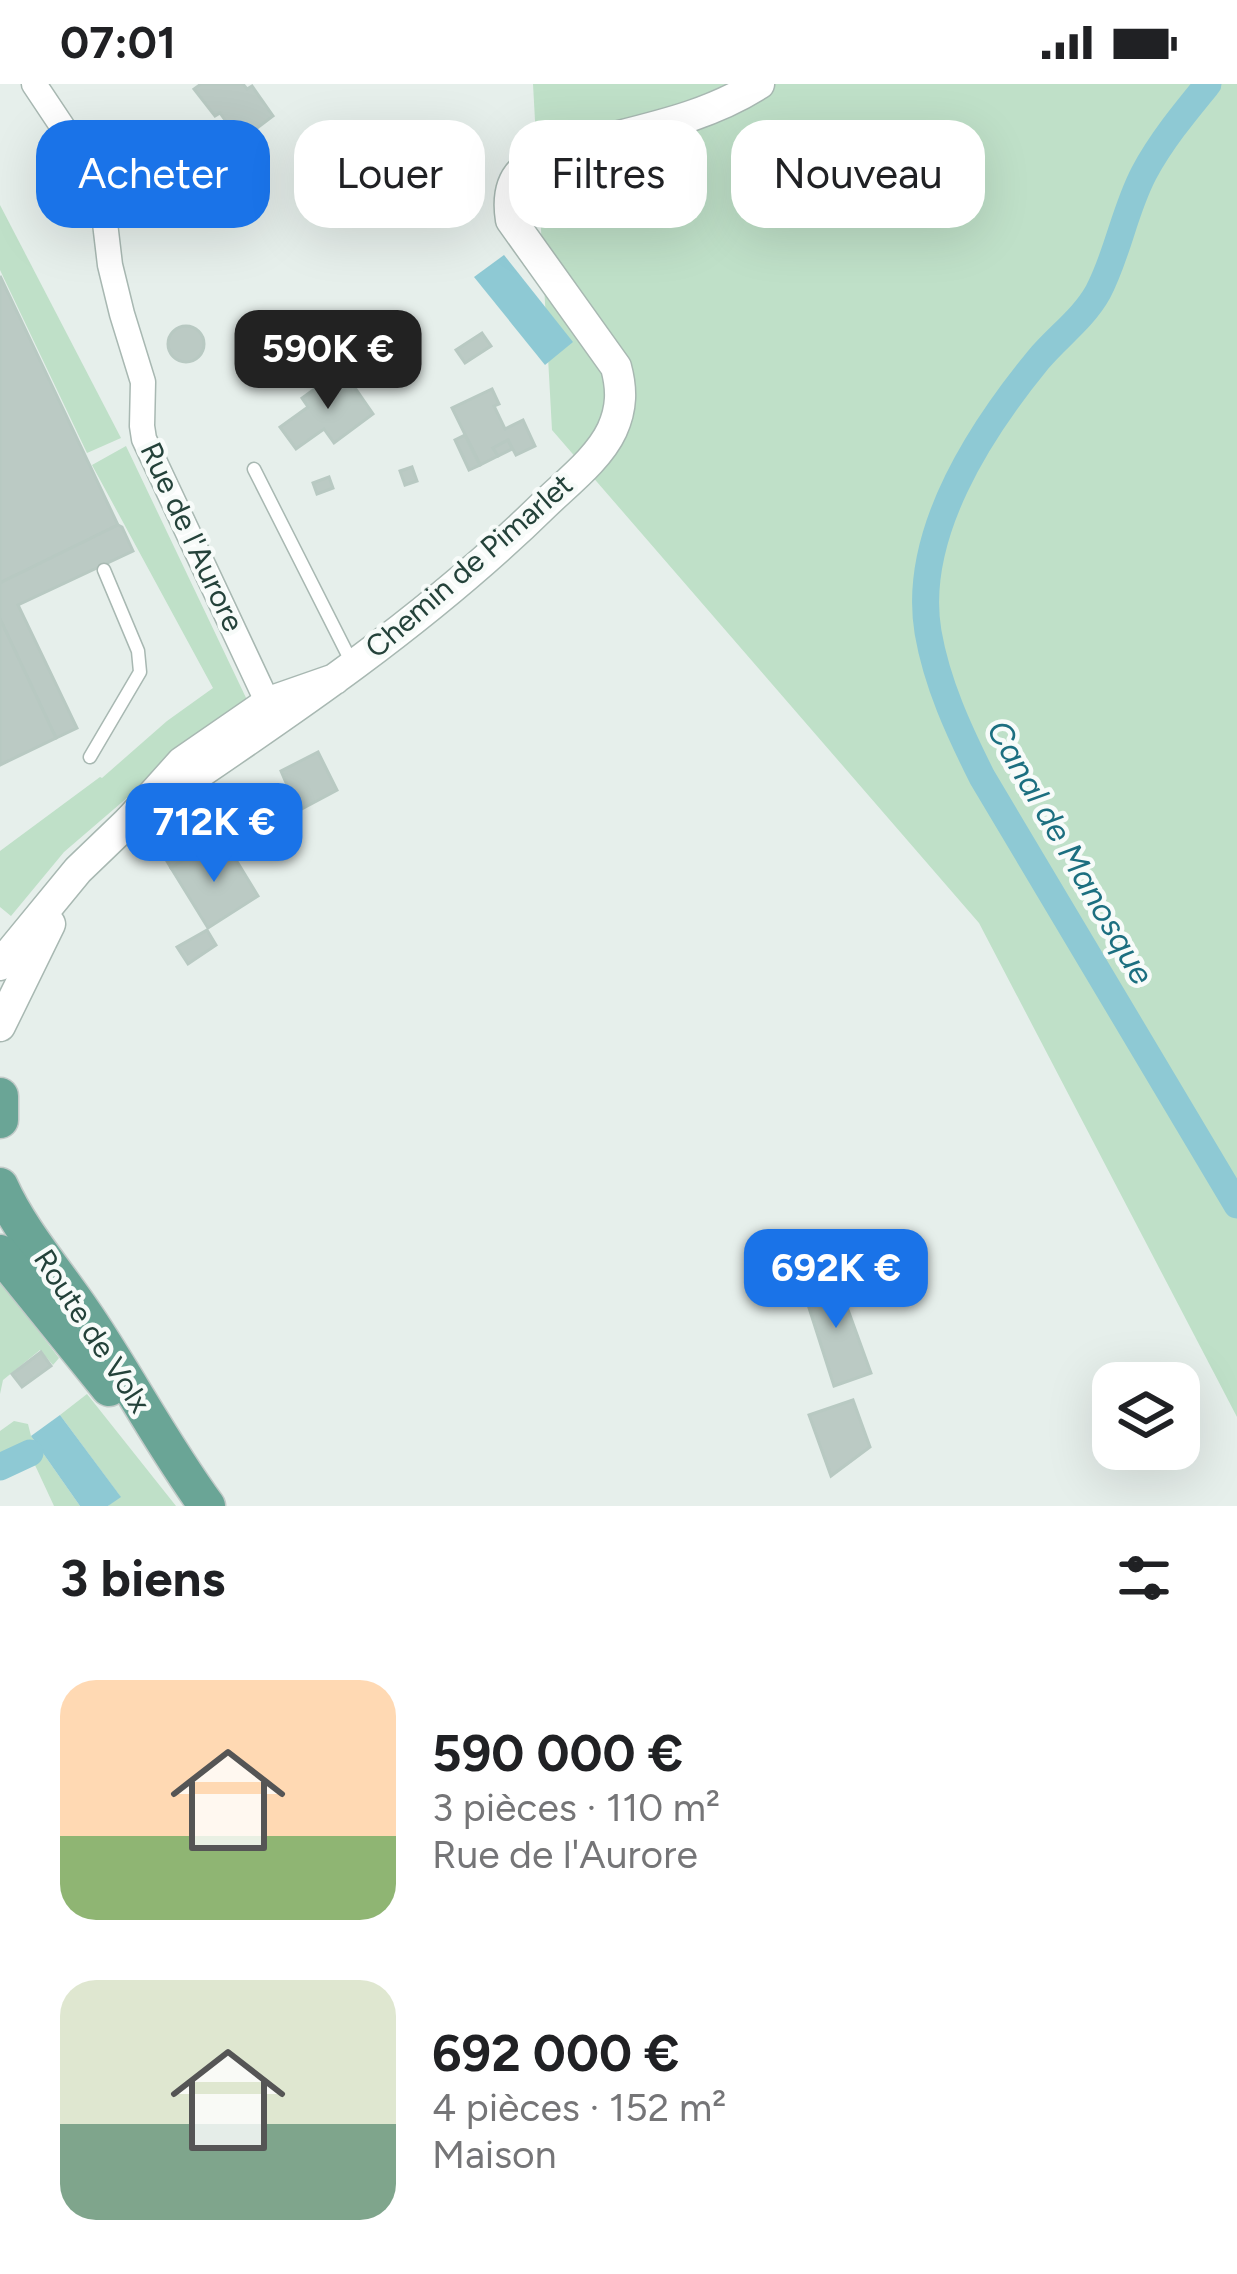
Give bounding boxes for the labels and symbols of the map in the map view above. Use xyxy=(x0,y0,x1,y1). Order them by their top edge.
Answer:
pin: 590K € xyxy=(230,310,426,412)
street label: Rue de l'Aurore xyxy=(132,436,252,637)
street label: Chemin de Pimarlet xyxy=(358,466,580,666)
water label: Canal de Manosque xyxy=(979,713,1162,991)
pin: 712K € xyxy=(116,783,312,885)
pin: 692K € xyxy=(738,1229,934,1331)
street label: Route de Volx xyxy=(26,1242,159,1419)

